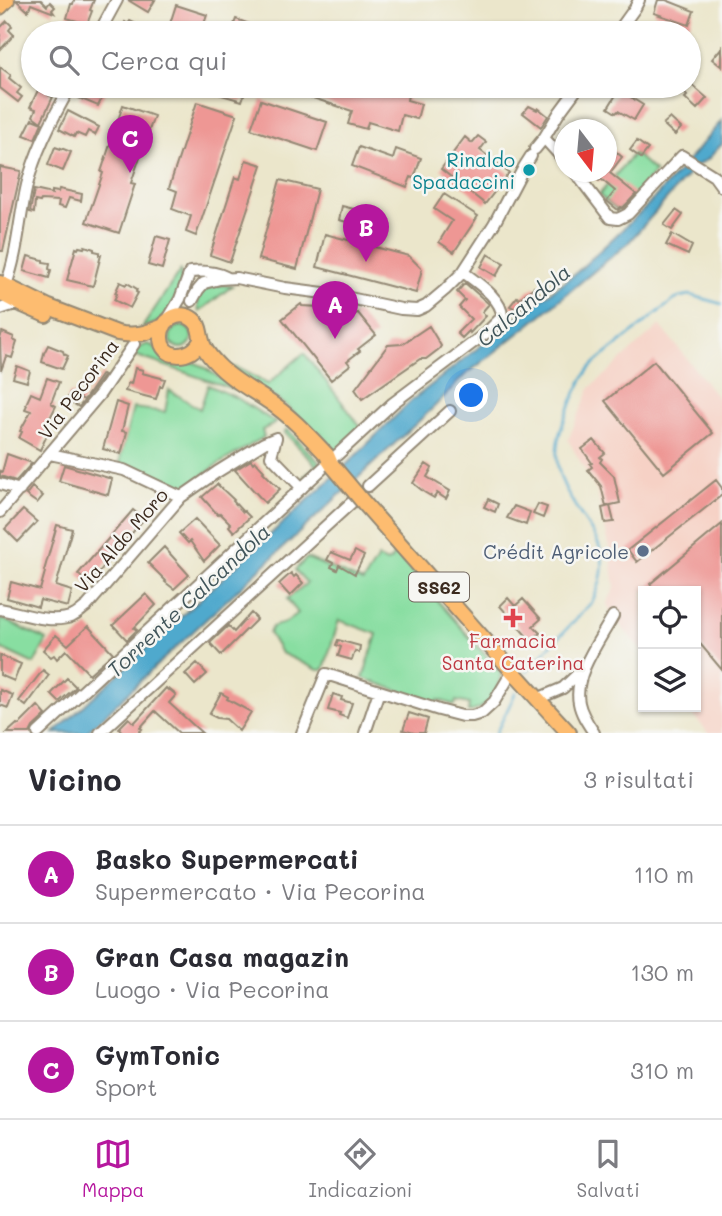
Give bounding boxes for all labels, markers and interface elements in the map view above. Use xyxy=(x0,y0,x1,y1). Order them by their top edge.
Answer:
search box xyxy=(21,21,701,98)
icon: search xyxy=(45,41,83,79)
text: Cerca qui xyxy=(101,43,227,77)
pin: C xyxy=(107,115,153,173)
north arrow xyxy=(554,119,617,182)
place label: Rinaldo Spadaccini xyxy=(412,147,515,194)
marker: Rinaldo Spadaccini xyxy=(521,162,537,178)
pin: B xyxy=(343,204,389,262)
water label: Calcandola xyxy=(470,258,576,352)
pin: A xyxy=(312,281,358,339)
street label: Via Pecorina xyxy=(32,334,124,444)
your location xyxy=(454,378,488,412)
street label: Via Aldo Moro xyxy=(69,483,173,597)
water label: Torrente Calcandola xyxy=(101,517,275,683)
place label: Crédit Agricole xyxy=(483,539,629,564)
marker: Crédit Agricole xyxy=(635,543,651,559)
road number: SS62 xyxy=(409,572,469,602)
map controls xyxy=(638,586,701,712)
button: locate xyxy=(638,586,701,649)
marker: Farmacia Santa Caterina xyxy=(505,610,521,626)
place label: Farmacia Santa Caterina xyxy=(442,628,584,675)
button: layers xyxy=(638,649,701,712)
text: Vicino xyxy=(28,759,122,799)
text: 3 risultati xyxy=(583,764,694,794)
text: Basko Supermercati xyxy=(95,842,359,876)
text: A xyxy=(43,859,59,889)
text: 110 m xyxy=(634,859,694,889)
text: Supermercato · Via Pecorina xyxy=(95,876,426,906)
text: Gran Casa magazin xyxy=(95,940,349,974)
text: B xyxy=(43,957,59,987)
text: 130 m xyxy=(630,957,694,987)
text: Luogo · Via Pecorina xyxy=(95,974,330,1004)
text: GymTonic xyxy=(95,1038,220,1072)
text: C xyxy=(42,1055,60,1085)
text: 310 m xyxy=(630,1055,694,1085)
text: Sport xyxy=(95,1072,157,1102)
tab: Mappa xyxy=(82,1135,144,1202)
tab: Indicazioni xyxy=(309,1135,412,1202)
tab: Salvati xyxy=(577,1135,640,1202)

